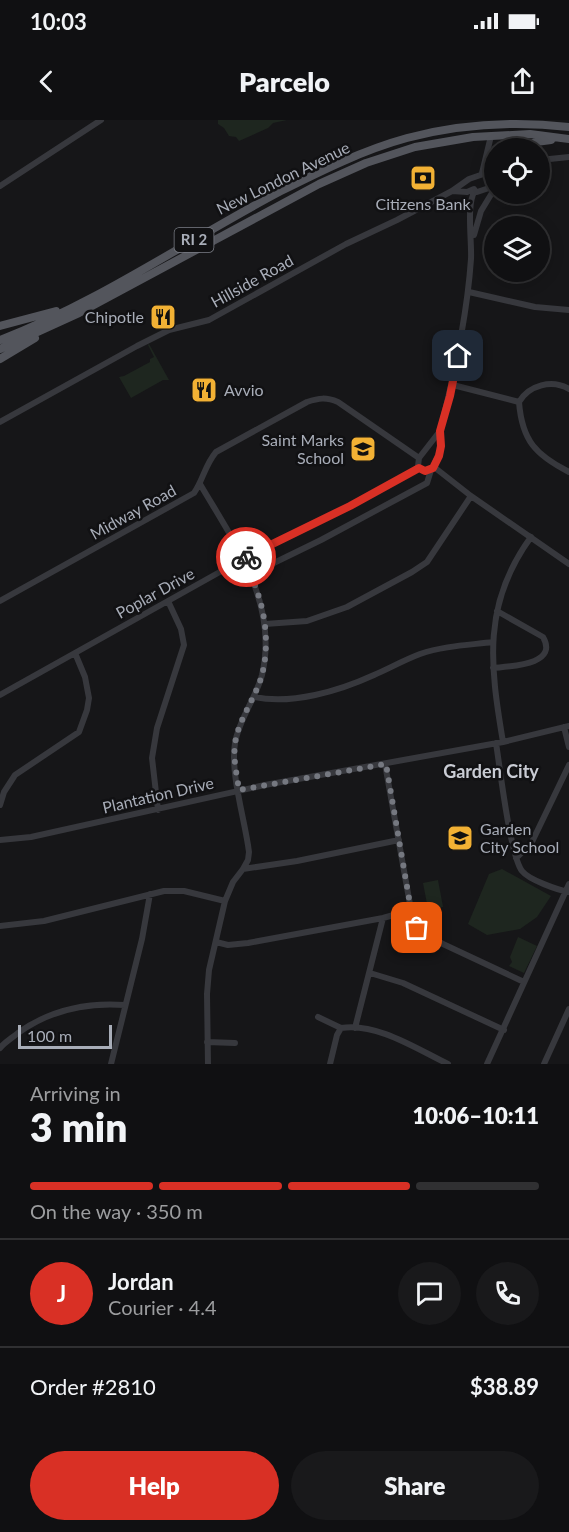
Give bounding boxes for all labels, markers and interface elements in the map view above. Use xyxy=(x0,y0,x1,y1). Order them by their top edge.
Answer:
text: 10:03 xyxy=(30,8,87,35)
icon: back xyxy=(30,65,63,98)
text: Parcelo xyxy=(239,65,330,98)
icon: share xyxy=(506,65,539,98)
street label: New London Avenue xyxy=(213,137,352,218)
map controls xyxy=(484,138,550,282)
button: locate xyxy=(484,138,550,204)
bank icon: Citizens Bank xyxy=(408,163,438,193)
place label: Citizens Bank xyxy=(375,194,471,213)
button: layers xyxy=(484,216,550,282)
road number: RI 2 xyxy=(174,228,214,252)
street label: Hillside Road xyxy=(207,250,296,311)
restaurant icon: Chipotle xyxy=(148,302,178,332)
place label: Chipotle xyxy=(85,307,144,326)
pin xyxy=(432,330,483,381)
icon: home xyxy=(441,339,474,372)
restaurant icon: Avvio xyxy=(189,375,219,405)
place label: Avvio xyxy=(224,380,264,399)
place label: Saint Marks School xyxy=(262,430,344,467)
school or university icon: Saint Marks School xyxy=(348,434,378,464)
street label: Midway Road xyxy=(87,480,179,543)
courier xyxy=(216,527,276,587)
icon: bike xyxy=(230,541,263,574)
street label: Poplar Drive xyxy=(112,563,197,622)
district label: Garden City xyxy=(443,760,539,782)
street label: Plantation Drive xyxy=(100,772,215,817)
place label: Garden City School xyxy=(480,819,559,856)
school or university icon: Garden City School xyxy=(445,823,475,853)
pin xyxy=(391,902,442,953)
icon: bag xyxy=(400,911,433,944)
scale bar xyxy=(18,1022,112,1050)
text: 100 m xyxy=(27,1026,72,1045)
text: Arriving in xyxy=(30,1081,121,1105)
text: 10:06–10:11 xyxy=(413,1102,539,1129)
text: 3 min xyxy=(30,1104,127,1150)
text: On the way · 350 m xyxy=(30,1199,203,1223)
button: chat xyxy=(398,1262,461,1325)
button: phone xyxy=(476,1262,539,1325)
text: Jordan xyxy=(108,1268,174,1295)
text: J xyxy=(57,1280,66,1307)
text: Courier · 4.4 xyxy=(108,1295,217,1319)
text: Order #2810 xyxy=(30,1373,156,1400)
text: $38.89 xyxy=(470,1373,539,1400)
button: Help xyxy=(30,1451,279,1520)
button: Share xyxy=(291,1451,539,1520)

